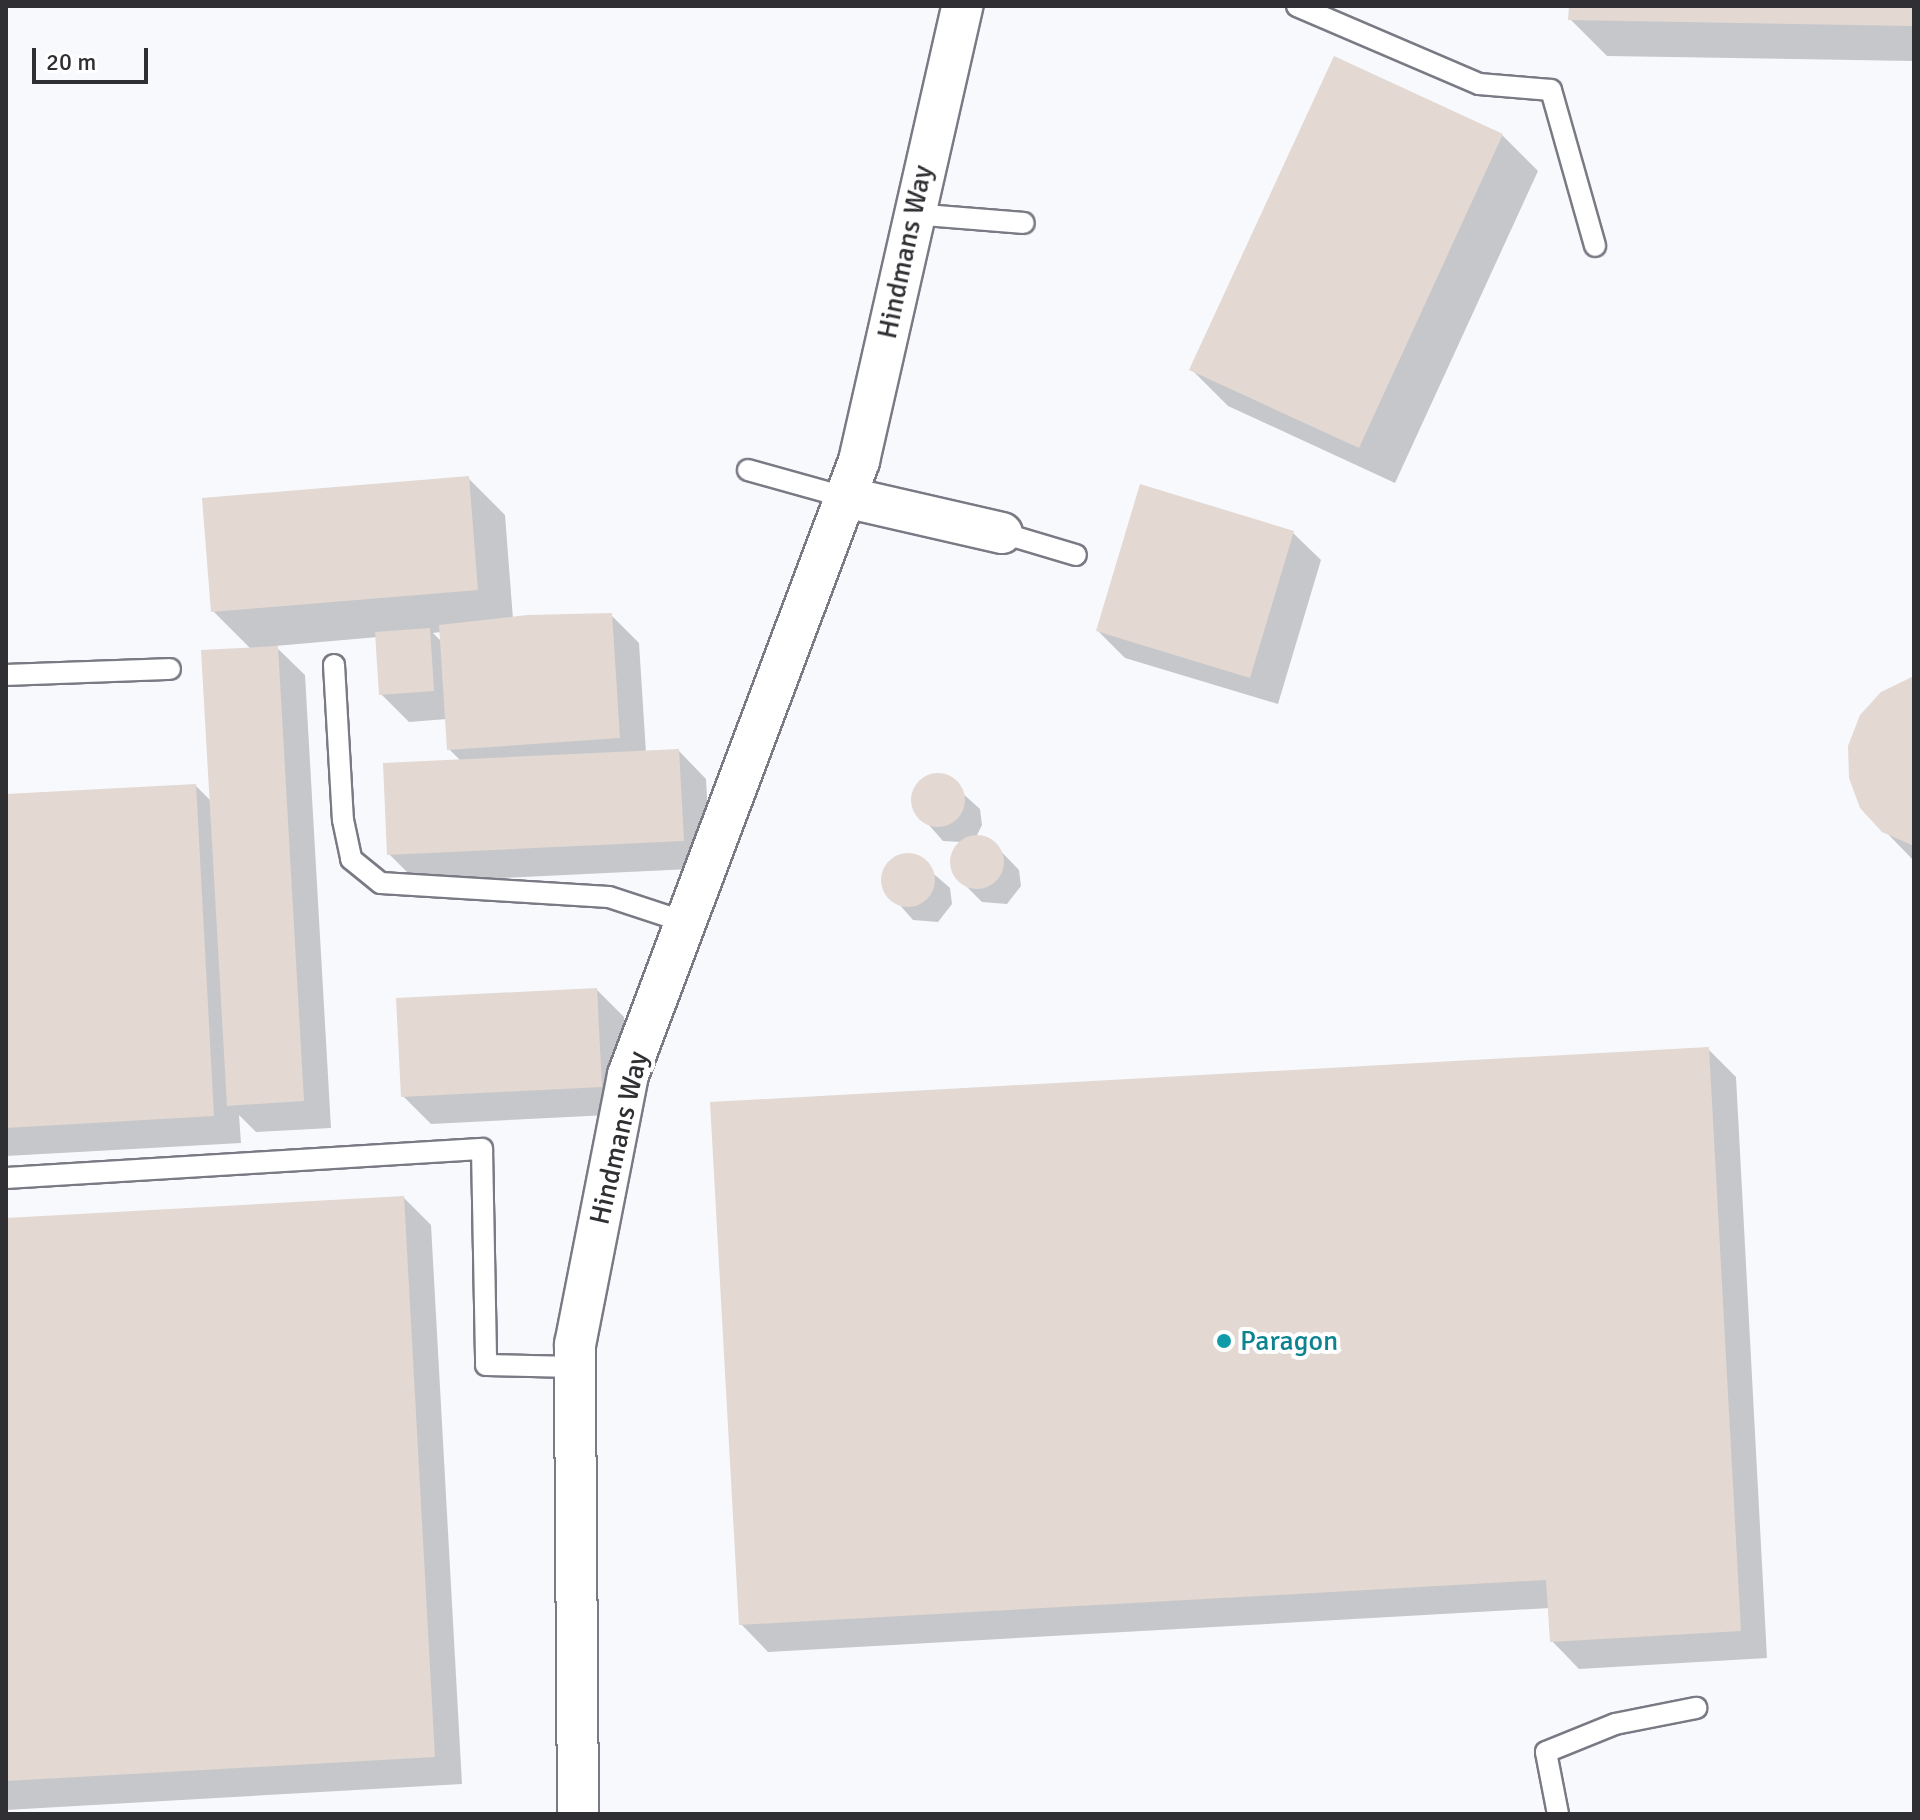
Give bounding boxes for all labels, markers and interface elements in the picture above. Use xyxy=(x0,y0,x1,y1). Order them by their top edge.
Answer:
scale bar xyxy=(36,32,152,82)
text: 20 m xyxy=(46,47,96,77)
street label: Hindmans Way xyxy=(870,162,940,342)
street label: Hindmans Way xyxy=(583,1048,655,1228)
place label: Paragon xyxy=(1240,1324,1338,1358)
marker: Paragon xyxy=(1215,1332,1233,1350)

